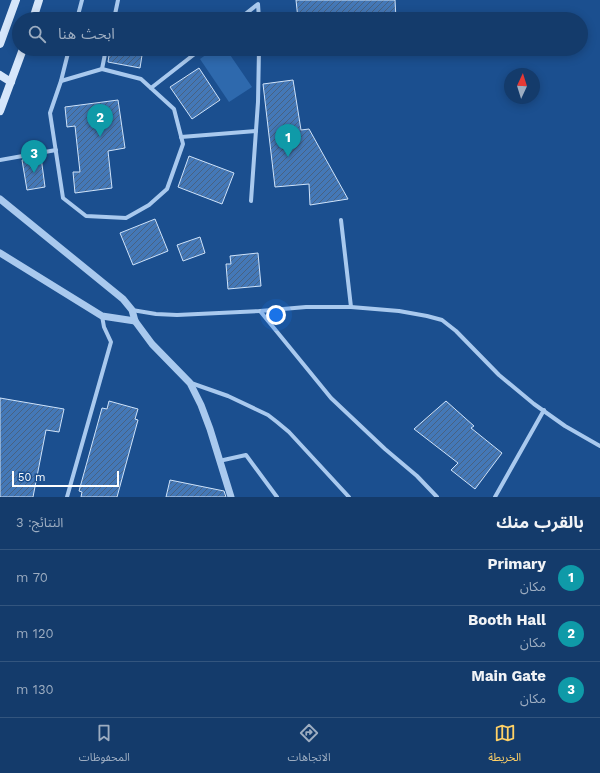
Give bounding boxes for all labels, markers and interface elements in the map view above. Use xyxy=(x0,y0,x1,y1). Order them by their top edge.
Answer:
search box xyxy=(12,12,588,56)
icon: search xyxy=(26,23,48,45)
text: ابحث هنا xyxy=(58,25,115,43)
north arrow xyxy=(504,68,540,104)
pin: 2 xyxy=(87,104,113,137)
pin: 1 xyxy=(275,124,301,157)
pin: 3 xyxy=(21,140,47,173)
your location xyxy=(266,305,286,325)
scale bar xyxy=(12,469,119,488)
text: 50 m xyxy=(18,471,45,484)
text: بالقرب منك xyxy=(496,512,584,532)
text: النتائج: 3 xyxy=(16,515,63,530)
text: Primary xyxy=(487,555,546,573)
text: 70 m xyxy=(16,570,48,585)
text: 1 xyxy=(568,570,574,585)
text: مكان xyxy=(520,579,546,594)
text: Booth Hall xyxy=(468,611,546,629)
text: 120 m xyxy=(16,626,54,641)
text: 2 xyxy=(567,626,575,641)
text: مكان xyxy=(520,635,546,650)
text: Main Gate xyxy=(471,667,546,685)
text: 130 m xyxy=(16,682,54,697)
text: 3 xyxy=(567,682,575,697)
text: مكان xyxy=(520,691,546,706)
tab: المحفوظات xyxy=(79,722,130,769)
tab: الاتجاهات xyxy=(288,722,331,769)
tab: الخريطة xyxy=(488,722,521,769)

